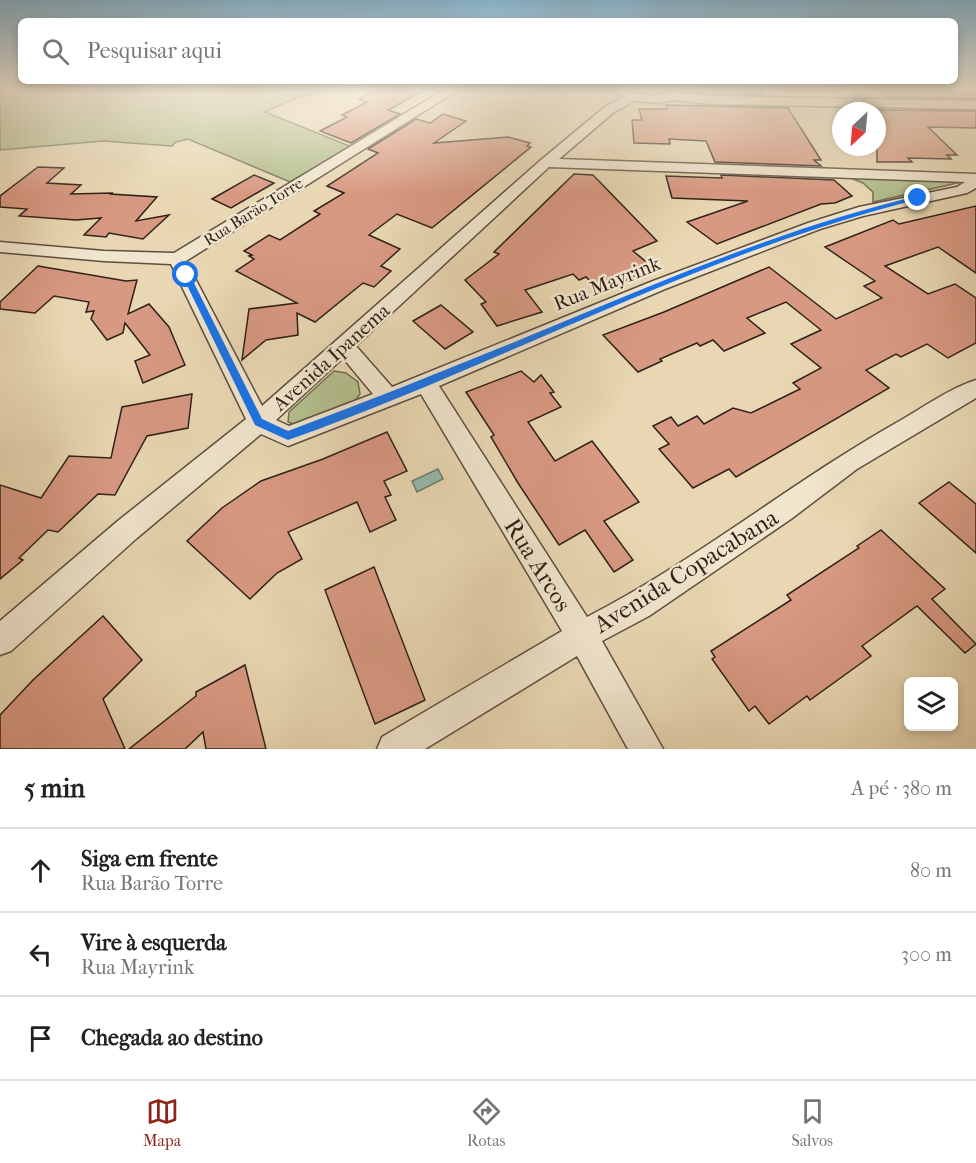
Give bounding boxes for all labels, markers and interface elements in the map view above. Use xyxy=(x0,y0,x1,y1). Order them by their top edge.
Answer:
search box xyxy=(18,18,958,84)
icon: search xyxy=(39,35,72,68)
text: Pesquisar aqui xyxy=(87,38,222,64)
north arrow xyxy=(832,102,886,156)
street label: Rua Barão Torre xyxy=(200,173,307,250)
route end xyxy=(904,184,930,210)
street label: Rua Mayrink xyxy=(550,251,665,315)
route start xyxy=(172,261,198,287)
street label: Avenida Ipanema xyxy=(268,299,395,416)
street label: Avenida Copacabana xyxy=(588,503,784,639)
street label: Rua Arcos xyxy=(499,513,578,617)
map controls xyxy=(904,677,958,731)
button: layers xyxy=(904,677,958,731)
text: 5 min xyxy=(24,773,85,804)
text: A pé · 380 m xyxy=(851,777,952,800)
text: Siga em frente xyxy=(81,846,218,872)
icon: ahead xyxy=(24,854,57,887)
text: 80 m xyxy=(910,859,952,882)
text: Rua Barão Torre xyxy=(81,872,223,895)
text: Vire à esquerda xyxy=(81,930,226,956)
icon: left xyxy=(24,938,57,971)
text: 300 m xyxy=(901,943,952,966)
text: Rua Mayrink xyxy=(81,956,194,979)
icon: arrive xyxy=(24,1022,57,1055)
text: Chegada ao destino xyxy=(81,1025,263,1051)
tab: Mapa xyxy=(143,1095,181,1150)
tab: Rotas xyxy=(467,1095,505,1150)
tab: Salvos xyxy=(791,1095,833,1150)

